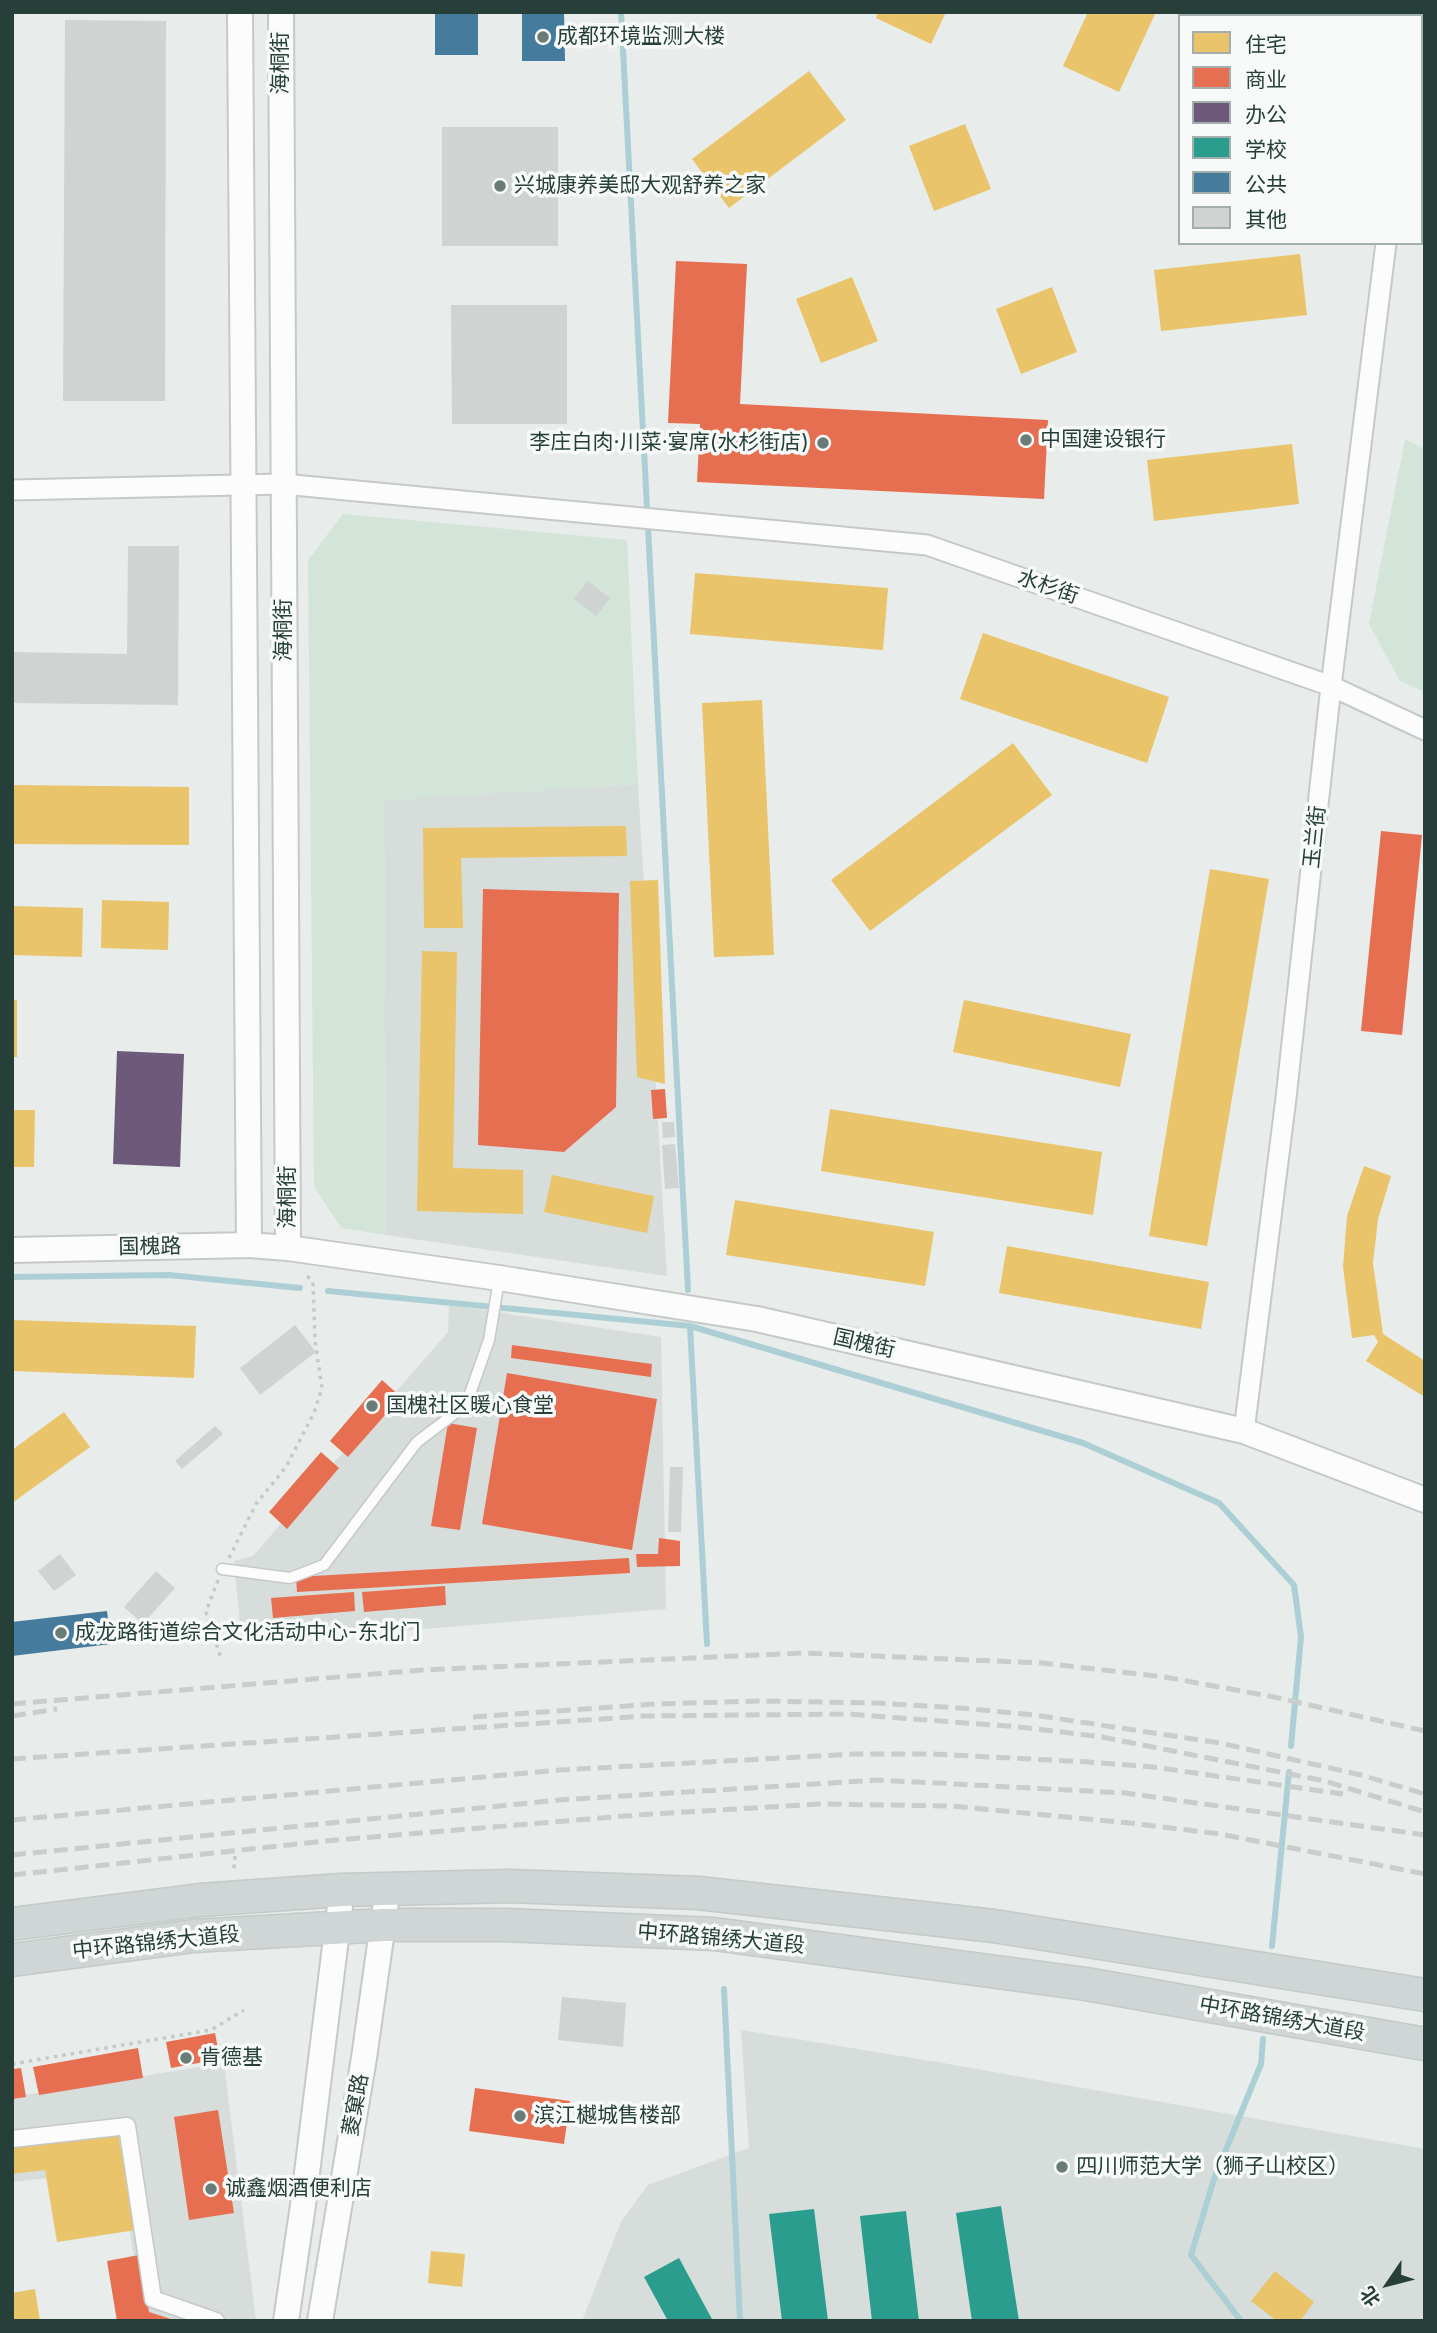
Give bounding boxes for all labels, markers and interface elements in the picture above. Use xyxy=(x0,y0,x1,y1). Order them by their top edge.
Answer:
legend xyxy=(1178,14,1423,245)
place label: 成都环境监测大楼 xyxy=(557,24,725,50)
marker: 成都环境监测大楼 xyxy=(535,29,551,45)
street label: 海桐街 xyxy=(268,32,294,94)
text: 住宅 xyxy=(1245,32,1287,57)
text: 商业 xyxy=(1245,67,1287,92)
text: 办公 xyxy=(1245,102,1287,127)
text: 学校 xyxy=(1245,137,1287,162)
text: 公共 xyxy=(1245,172,1287,197)
place label: 兴城康养美邸大观舒养之家 xyxy=(514,173,766,199)
marker: 兴城康养美邸大观舒养之家 xyxy=(492,178,508,194)
text: 其他 xyxy=(1245,207,1287,232)
place label: 中国建设银行 xyxy=(1040,427,1166,453)
place label: 李庄白肉·川菜·宴席(水杉街店) xyxy=(530,430,809,456)
marker: 中国建设银行 xyxy=(1018,432,1034,448)
marker: 李庄白肉·川菜·宴席(水杉街店) xyxy=(815,435,831,451)
street label: 水杉街 xyxy=(1014,565,1082,609)
street label: 海桐街 xyxy=(271,599,297,661)
street label: 玉兰街 xyxy=(1299,804,1331,870)
street label: 海桐街 xyxy=(275,1166,301,1228)
street label: 国槐路 xyxy=(118,1234,182,1260)
street label: 国槐街 xyxy=(830,1325,898,1363)
place label: 国槐社区暖心食堂 xyxy=(386,1393,554,1419)
marker: 国槐社区暖心食堂 xyxy=(364,1398,380,1414)
place label: 成龙路街道综合文化活动中心-东北门 xyxy=(75,1620,421,1646)
marker: 成龙路街道综合文化活动中心-东北门 xyxy=(53,1625,69,1641)
street label: 中环路锦绣大道段 xyxy=(636,1919,806,1959)
street label: 中环路锦绣大道段 xyxy=(71,1922,241,1964)
street label: 中环路锦绣大道段 xyxy=(1197,1992,1367,2046)
place label: 肯德基 xyxy=(200,2045,263,2071)
marker: 肯德基 xyxy=(178,2050,194,2066)
street label: 菱窠路 xyxy=(338,2072,374,2138)
place label: 滨江樾城售楼部 xyxy=(534,2103,681,2129)
marker: 滨江樾城售楼部 xyxy=(512,2108,528,2124)
place label: 四川师范大学（狮子山校区） xyxy=(1076,2154,1349,2180)
marker: 四川师范大学（狮子山校区） xyxy=(1054,2159,1070,2175)
place label: 诚鑫烟酒便利店 xyxy=(225,2176,372,2202)
marker: 诚鑫烟酒便利店 xyxy=(203,2181,219,2197)
north arrow xyxy=(1353,2249,1423,2319)
text: 北 xyxy=(1356,2282,1385,2311)

